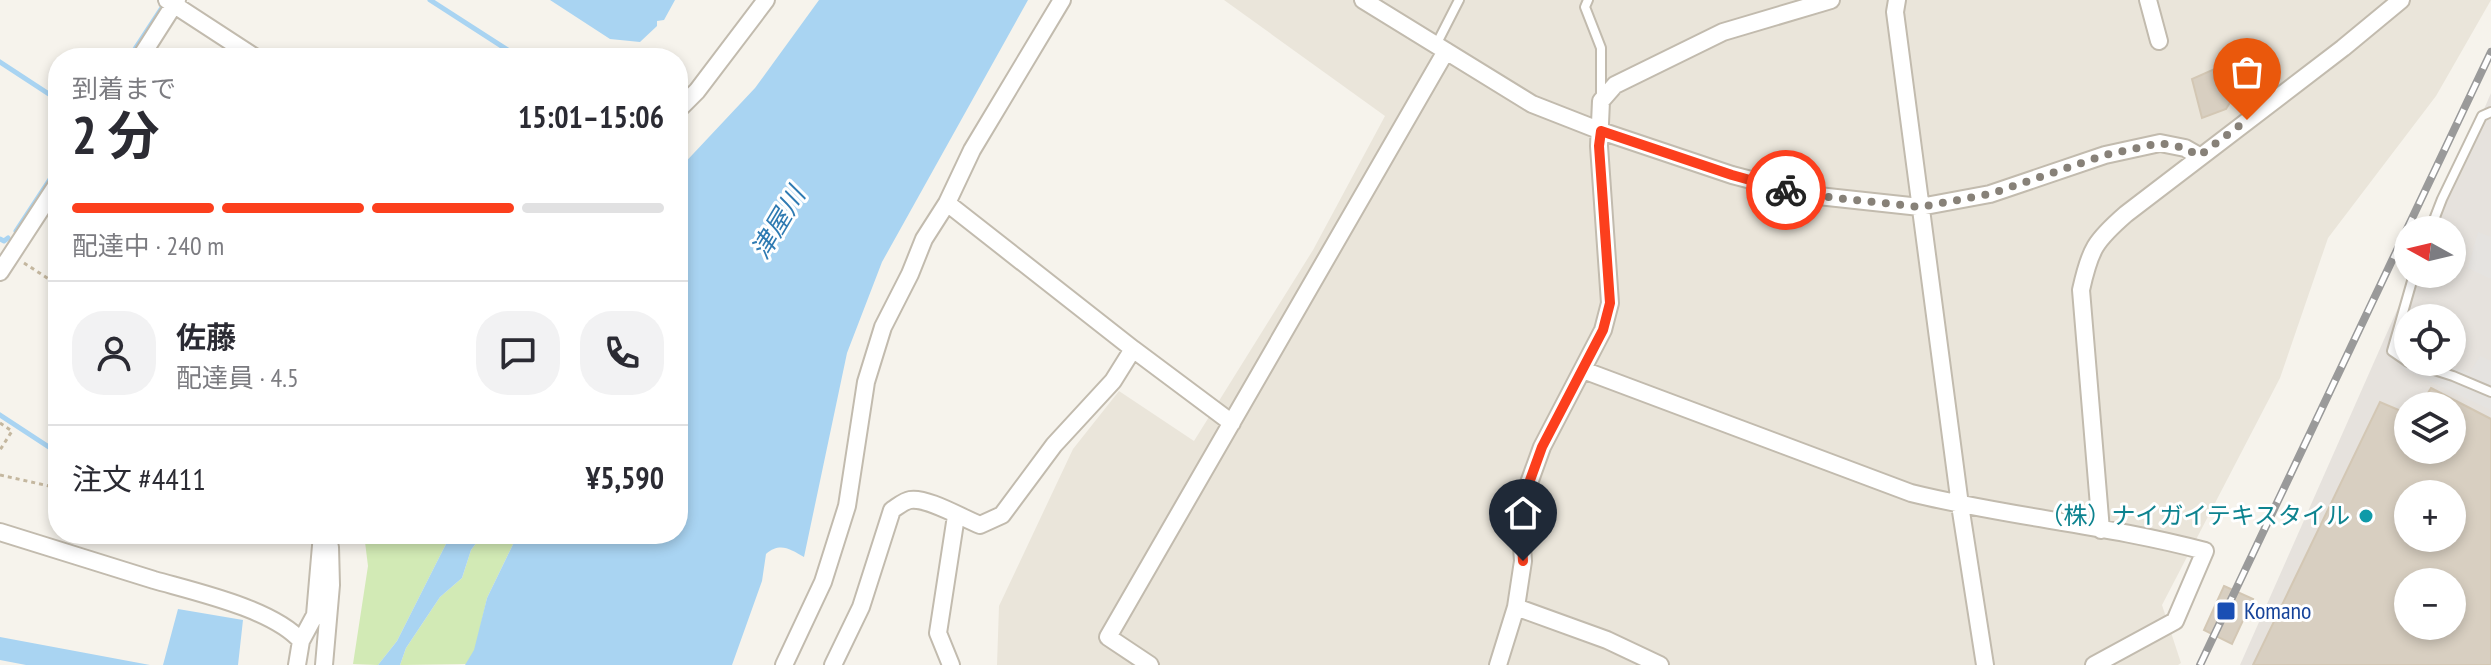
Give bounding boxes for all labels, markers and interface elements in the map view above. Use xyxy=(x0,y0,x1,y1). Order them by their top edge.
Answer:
pin xyxy=(2213,38,2281,120)
icon: bag xyxy=(2225,50,2269,94)
text: 到着まで xyxy=(72,72,176,105)
text: 15:01–15:06 xyxy=(518,97,664,136)
text: 2 分 xyxy=(72,101,160,168)
courier xyxy=(1746,150,1826,230)
icon: bike xyxy=(1764,168,1808,212)
water label: 津屋川 xyxy=(743,178,813,265)
north arrow xyxy=(2394,216,2466,288)
map controls xyxy=(2394,216,2466,640)
text: 配達中 · 240 m xyxy=(72,229,224,262)
button: locate xyxy=(2394,304,2466,376)
button: person xyxy=(72,311,156,395)
button: chat xyxy=(476,311,560,395)
button: phone xyxy=(580,311,664,395)
text: 佐藤 xyxy=(176,317,236,356)
text: 配達員 · 4.5 xyxy=(176,361,299,394)
button: layers xyxy=(2394,392,2466,464)
text: ¥5,590 xyxy=(586,458,664,497)
text: 注文 #4411 xyxy=(72,459,206,498)
pin xyxy=(1489,479,1557,561)
button: + xyxy=(2394,480,2466,552)
icon: home xyxy=(1501,491,1545,535)
place label: （株）ナイガイテキスタイル xyxy=(2039,500,2350,531)
marker: （株）ナイガイテキスタイル xyxy=(2357,507,2375,525)
button: − xyxy=(2394,568,2466,640)
place label: Komano xyxy=(2244,595,2311,626)
marker: Komano xyxy=(2215,600,2237,622)

